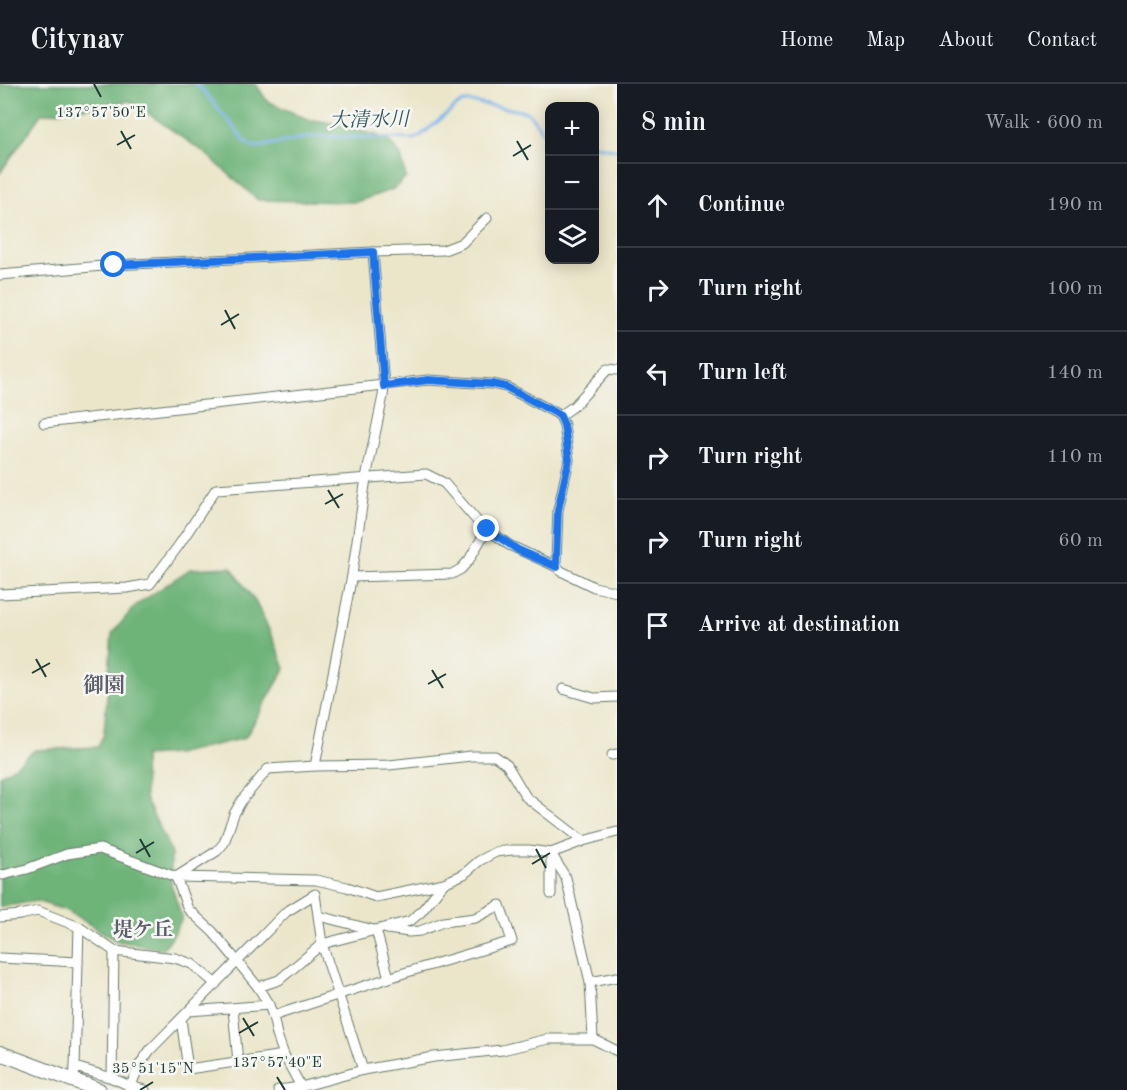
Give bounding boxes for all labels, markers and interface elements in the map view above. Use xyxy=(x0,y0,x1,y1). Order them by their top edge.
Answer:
text: Citynav xyxy=(30,27,125,55)
text: Home xyxy=(780,30,833,51)
text: Map xyxy=(866,30,905,51)
text: About xyxy=(938,30,994,51)
text: Contact xyxy=(1027,30,1097,51)
map controls xyxy=(545,102,599,264)
button: + xyxy=(545,102,599,156)
text: 137°57'50"E xyxy=(56,106,146,121)
water label: 大清水川 xyxy=(329,108,411,132)
text: 8 min xyxy=(641,110,706,136)
text: Walk · 600 m xyxy=(984,113,1103,133)
button: − xyxy=(545,156,599,210)
icon: ahead xyxy=(641,189,674,222)
text: Continue xyxy=(698,194,785,216)
text: 190 m xyxy=(1047,195,1103,215)
button: layers xyxy=(545,210,599,264)
route start xyxy=(100,251,126,277)
icon: right xyxy=(641,273,674,306)
text: Turn right xyxy=(698,278,802,300)
text: 100 m xyxy=(1047,279,1103,299)
icon: left xyxy=(641,357,674,390)
text: Turn left xyxy=(698,362,787,384)
text: 140 m xyxy=(1047,363,1103,383)
icon: right xyxy=(641,441,674,474)
text: Turn right xyxy=(698,446,802,468)
text: 110 m xyxy=(1047,447,1103,467)
route end xyxy=(473,515,499,541)
icon: right xyxy=(641,525,674,558)
text: Turn right xyxy=(698,530,802,552)
text: 60 m xyxy=(1058,531,1103,551)
icon: arrive xyxy=(641,609,674,642)
text: Arrive at destination xyxy=(698,614,900,636)
district label: 御園 xyxy=(83,674,125,697)
district label: 堤ケ丘 xyxy=(113,919,173,941)
text: 137°57'40"E xyxy=(232,1056,322,1071)
text: 35°51'15"N xyxy=(112,1062,194,1077)

